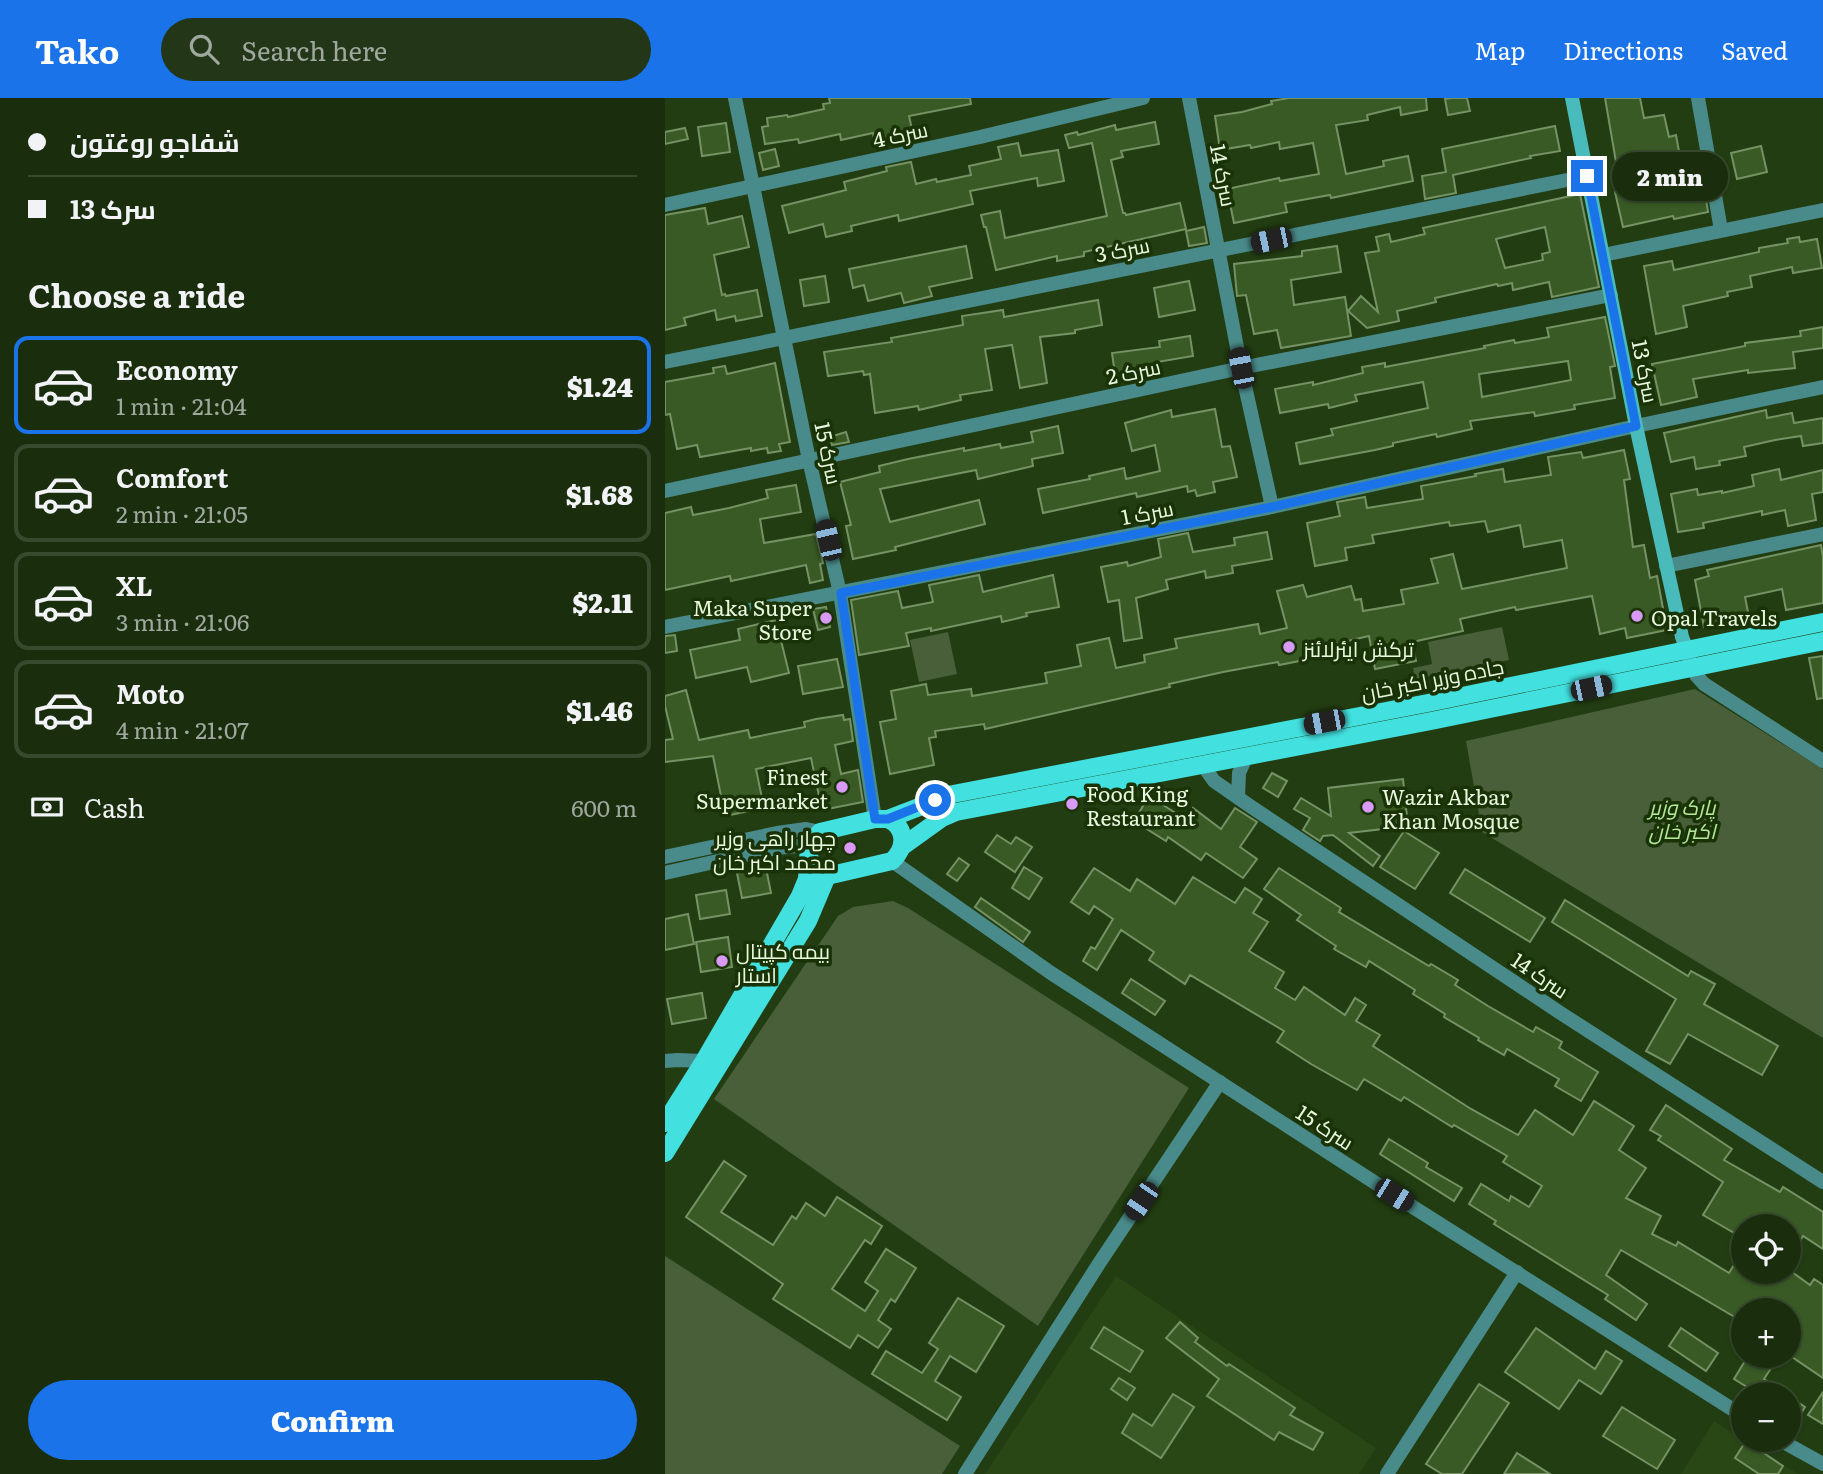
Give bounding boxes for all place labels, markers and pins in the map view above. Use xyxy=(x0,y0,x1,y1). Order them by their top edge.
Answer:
place label: Maka Super Store xyxy=(692,591,812,646)
place label: Opal Travels xyxy=(1651,601,1777,632)
marker: Opal Travels xyxy=(1629,608,1645,624)
marker: Maka Super Store xyxy=(818,610,834,626)
place label: ترکش ایئرلائنز xyxy=(1302,632,1414,663)
marker: ترکش ایئرلائنز xyxy=(1281,639,1297,655)
place label: Finest Supermarket xyxy=(696,760,829,815)
place label: Food King Restaurant xyxy=(1086,777,1196,832)
marker: Finest Supermarket xyxy=(834,779,850,795)
place label: Wazir Akbar Khan Mosque xyxy=(1382,780,1520,835)
marker: Food King Restaurant xyxy=(1064,796,1080,812)
marker: Wazir Akbar Khan Mosque xyxy=(1360,799,1376,815)
place label: چهار راهی وزیر محمد اکبر خان xyxy=(713,821,836,876)
marker: چهار راهی وزیر محمد اکبر خان xyxy=(842,840,858,856)
place label: بیمه کپیتال استار xyxy=(735,934,830,989)
marker: بیمه کپیتال استار xyxy=(714,953,730,969)

